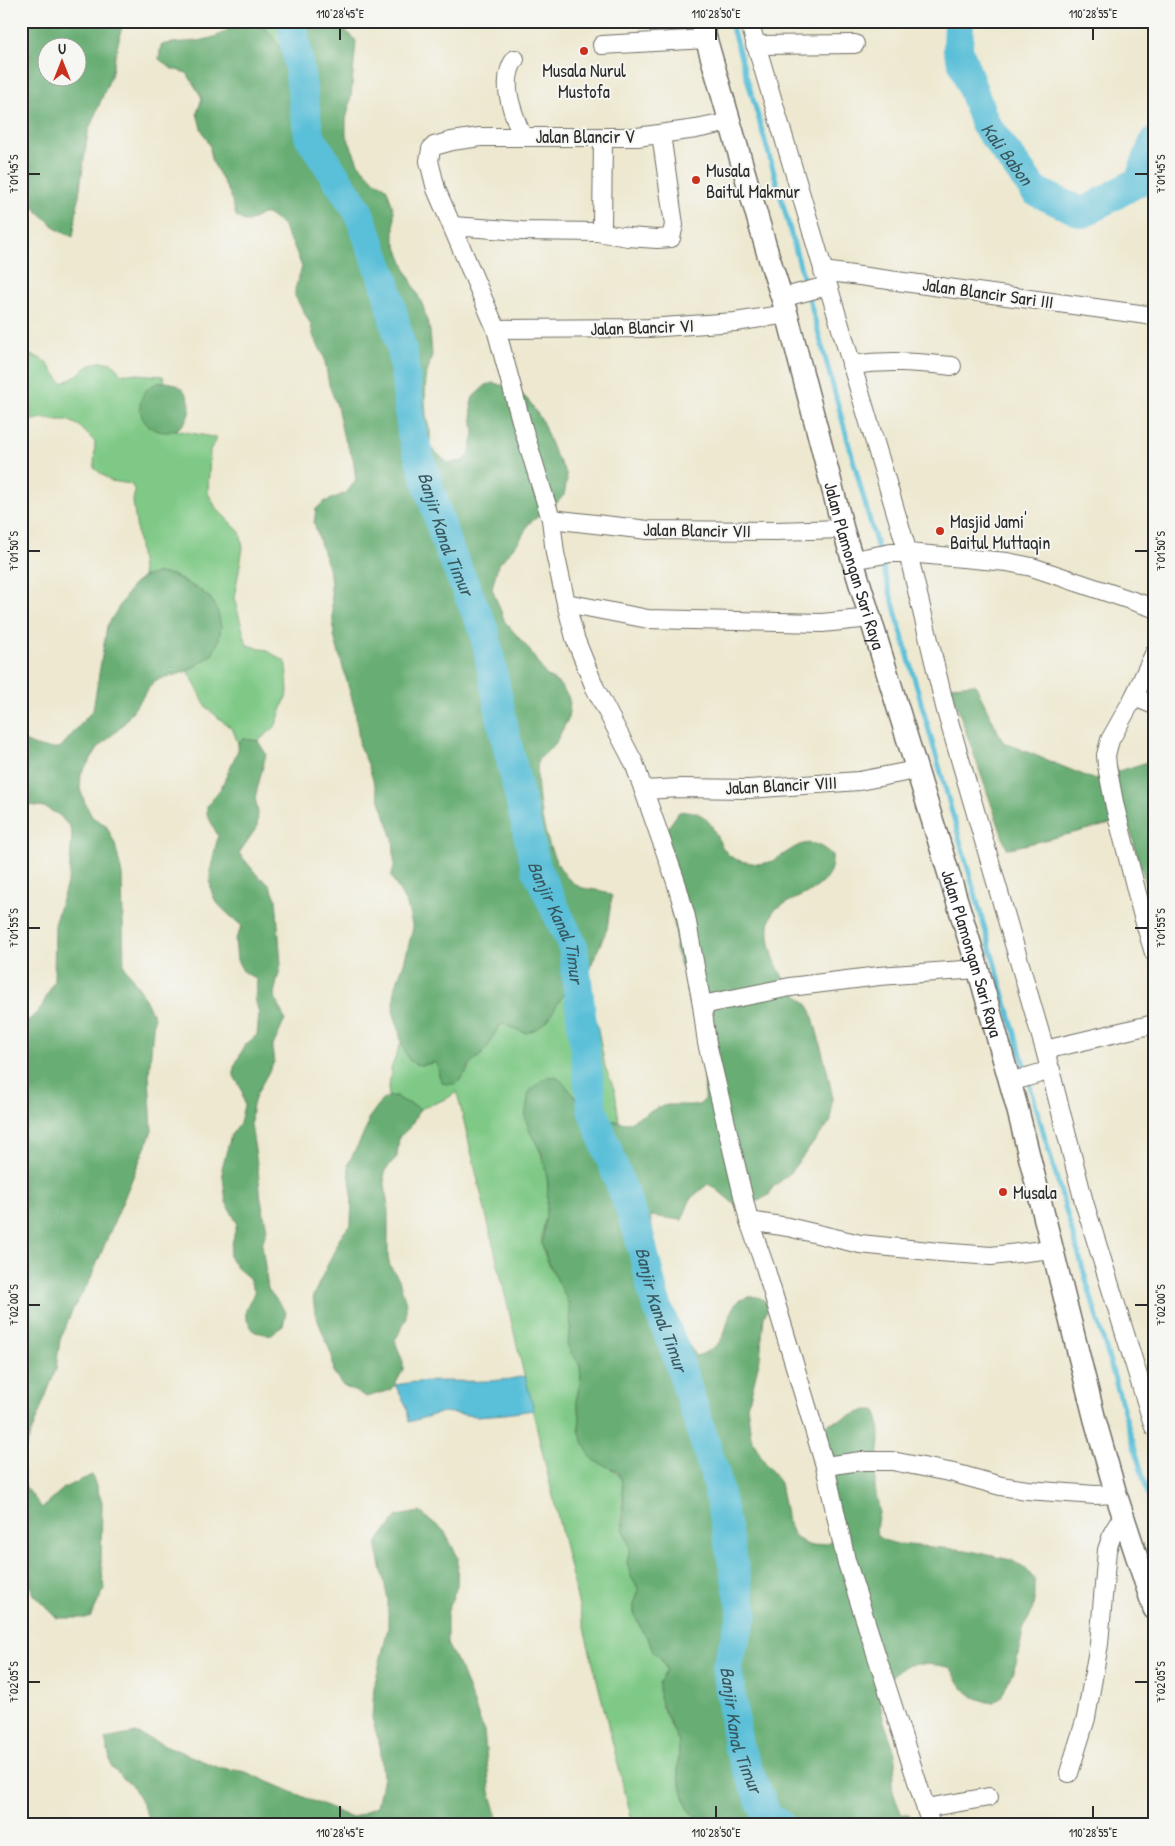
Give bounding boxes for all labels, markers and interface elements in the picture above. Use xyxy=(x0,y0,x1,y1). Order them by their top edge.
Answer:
text: 110°28'45"E xyxy=(316,5,365,22)
text: 110°28'50"E xyxy=(691,5,741,22)
text: 110°28'55"E xyxy=(1069,5,1118,22)
north arrow xyxy=(38,38,88,88)
text: U xyxy=(58,39,66,58)
marker: Musala Nurul Mustofa xyxy=(578,45,590,57)
place label: Musala Nurul Mustofa xyxy=(542,58,626,104)
water label: Kali Babon xyxy=(975,117,1040,192)
street label: Jalan Blancir V xyxy=(535,124,635,149)
text: 7°01'45"S xyxy=(5,154,22,194)
text: 7°01'45"S xyxy=(1152,154,1169,194)
place label: Musala Baitul Makmur xyxy=(706,158,800,204)
marker: Musala Baitul Makmur xyxy=(690,174,702,186)
street label: Jalan Blancir Sari III xyxy=(921,271,1055,315)
street label: Jalan Blancir VI xyxy=(590,313,694,341)
water label: Banjir Kanal Timur xyxy=(412,469,482,602)
street label: Jalan Plamongan Sari Raya xyxy=(819,479,892,653)
place label: Masjid Jami' Baitul Muttaqin xyxy=(950,509,1050,555)
street label: Jalan Blancir VII xyxy=(643,517,751,543)
marker: Masjid Jami' Baitul Muttaqin xyxy=(934,525,946,537)
text: 7°01'50"S xyxy=(5,531,22,571)
text: 7°01'50"S xyxy=(1152,531,1169,571)
street label: Jalan Blancir VIII xyxy=(725,770,837,800)
water label: Banjir Kanal Timur xyxy=(522,859,590,988)
street label: Jalan Plamongan Sari Raya xyxy=(936,866,1009,1040)
text: 7°01'55"S xyxy=(5,908,22,948)
text: 7°01'55"S xyxy=(1152,908,1169,948)
place label: Musala xyxy=(1013,1180,1057,1205)
marker: Musala xyxy=(997,1186,1009,1198)
water label: Banjir Kanal Timur xyxy=(629,1245,695,1378)
text: 7°02'00"S xyxy=(5,1284,22,1326)
text: 7°02'00"S xyxy=(1152,1284,1169,1326)
text: 7°02'05"S xyxy=(5,1661,22,1703)
text: 7°02'05"S xyxy=(1152,1661,1169,1703)
water label: Banjir Kanal Timur xyxy=(714,1665,770,1800)
text: 110°28'45"E xyxy=(316,1824,365,1841)
text: 110°28'50"E xyxy=(691,1824,741,1841)
text: 110°28'55"E xyxy=(1069,1824,1118,1841)

